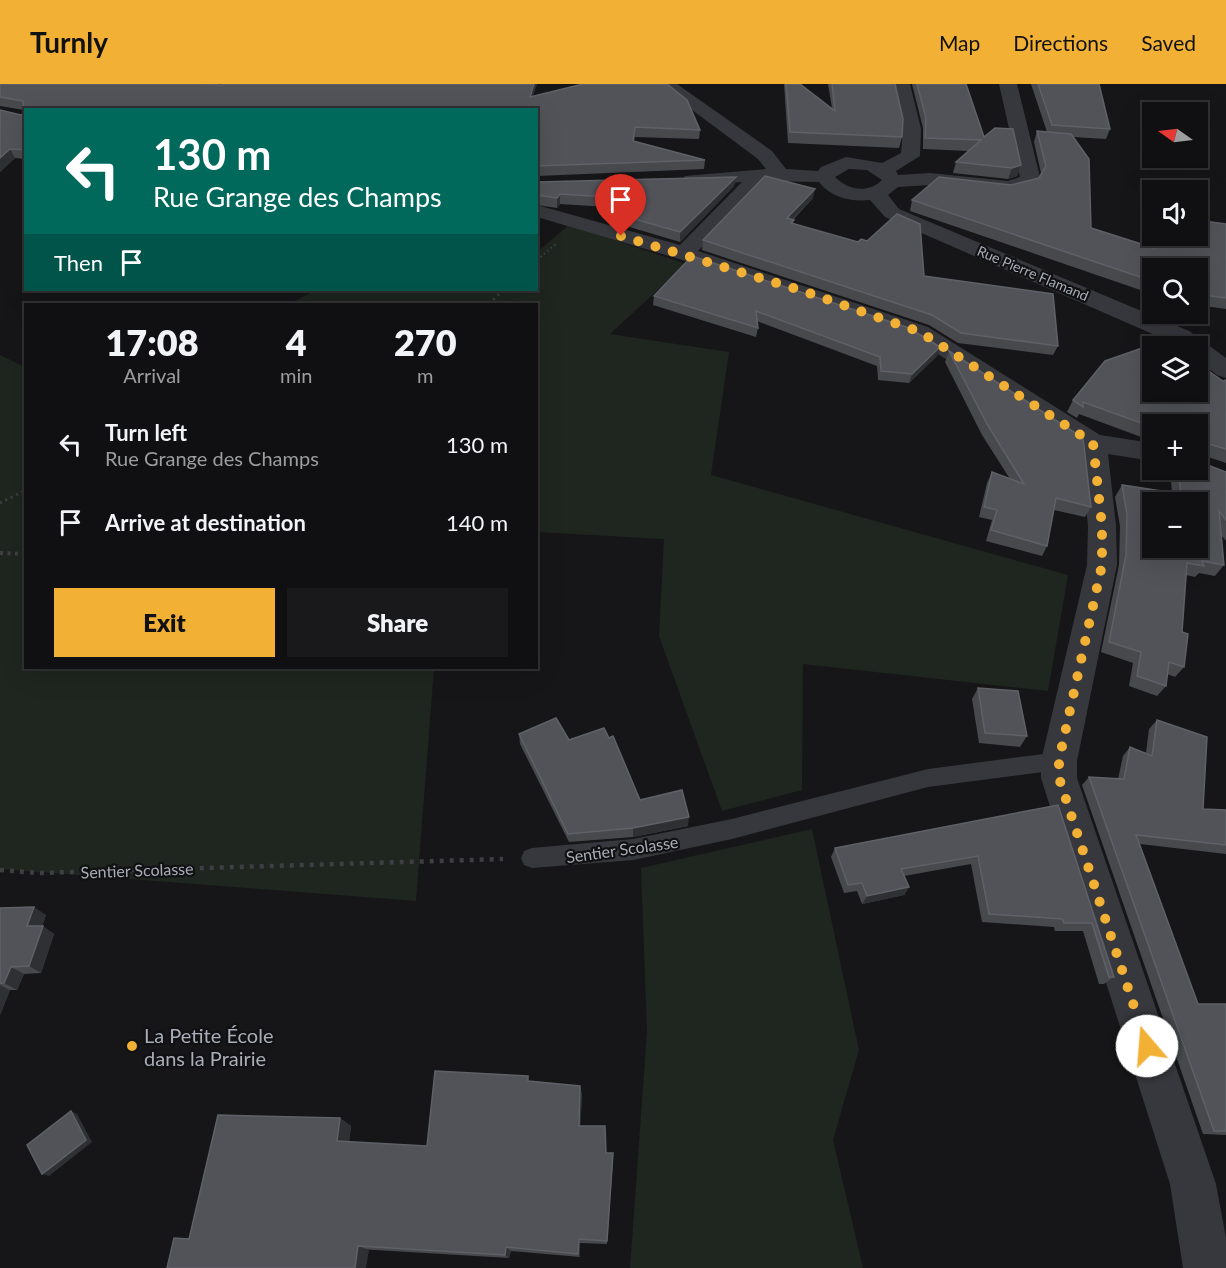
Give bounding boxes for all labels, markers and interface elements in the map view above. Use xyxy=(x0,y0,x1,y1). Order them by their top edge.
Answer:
text: Turnly xyxy=(30,25,108,59)
text: Map xyxy=(939,30,980,55)
text: Directions xyxy=(1013,30,1108,55)
text: Saved xyxy=(1141,30,1196,55)
north arrow xyxy=(1142,102,1208,168)
map controls xyxy=(1142,102,1208,558)
text: 130 m xyxy=(153,129,271,179)
icon: left xyxy=(54,132,132,210)
pin xyxy=(595,174,646,236)
text: Rue Grange des Champs xyxy=(153,180,442,213)
button: sound xyxy=(1142,180,1208,246)
icon: arrive xyxy=(604,183,637,216)
street label: Rue Pierre Flamand xyxy=(975,242,1091,304)
icon: arrive xyxy=(115,246,148,279)
text: Then xyxy=(54,249,103,276)
button: search xyxy=(1142,258,1208,324)
text: 17:08 xyxy=(105,320,199,364)
text: 4 xyxy=(286,320,307,364)
text: 270 xyxy=(394,320,457,364)
button: layers xyxy=(1142,336,1208,402)
text: Arrival xyxy=(123,363,181,387)
text: min xyxy=(280,363,312,387)
text: m xyxy=(417,363,433,387)
button: + xyxy=(1142,414,1208,480)
text: Turn left xyxy=(105,419,187,446)
icon: left xyxy=(54,428,87,461)
text: 130 m xyxy=(446,431,508,458)
text: Rue Grange des Champs xyxy=(105,446,319,470)
button: − xyxy=(1142,492,1208,558)
icon: arrive xyxy=(54,506,87,539)
text: Arrive at destination xyxy=(105,509,306,536)
text: 140 m xyxy=(446,509,508,536)
button: Exit xyxy=(54,588,275,657)
button: Share xyxy=(287,588,508,657)
street label: Sentier Scolasse xyxy=(565,832,679,866)
street label: Sentier Scolasse xyxy=(80,859,194,881)
position arrow xyxy=(1115,1014,1179,1078)
place label: La Petite École dans la Prairie xyxy=(144,1023,273,1070)
marker: La Petite École dans la Prairie xyxy=(125,1039,139,1053)

